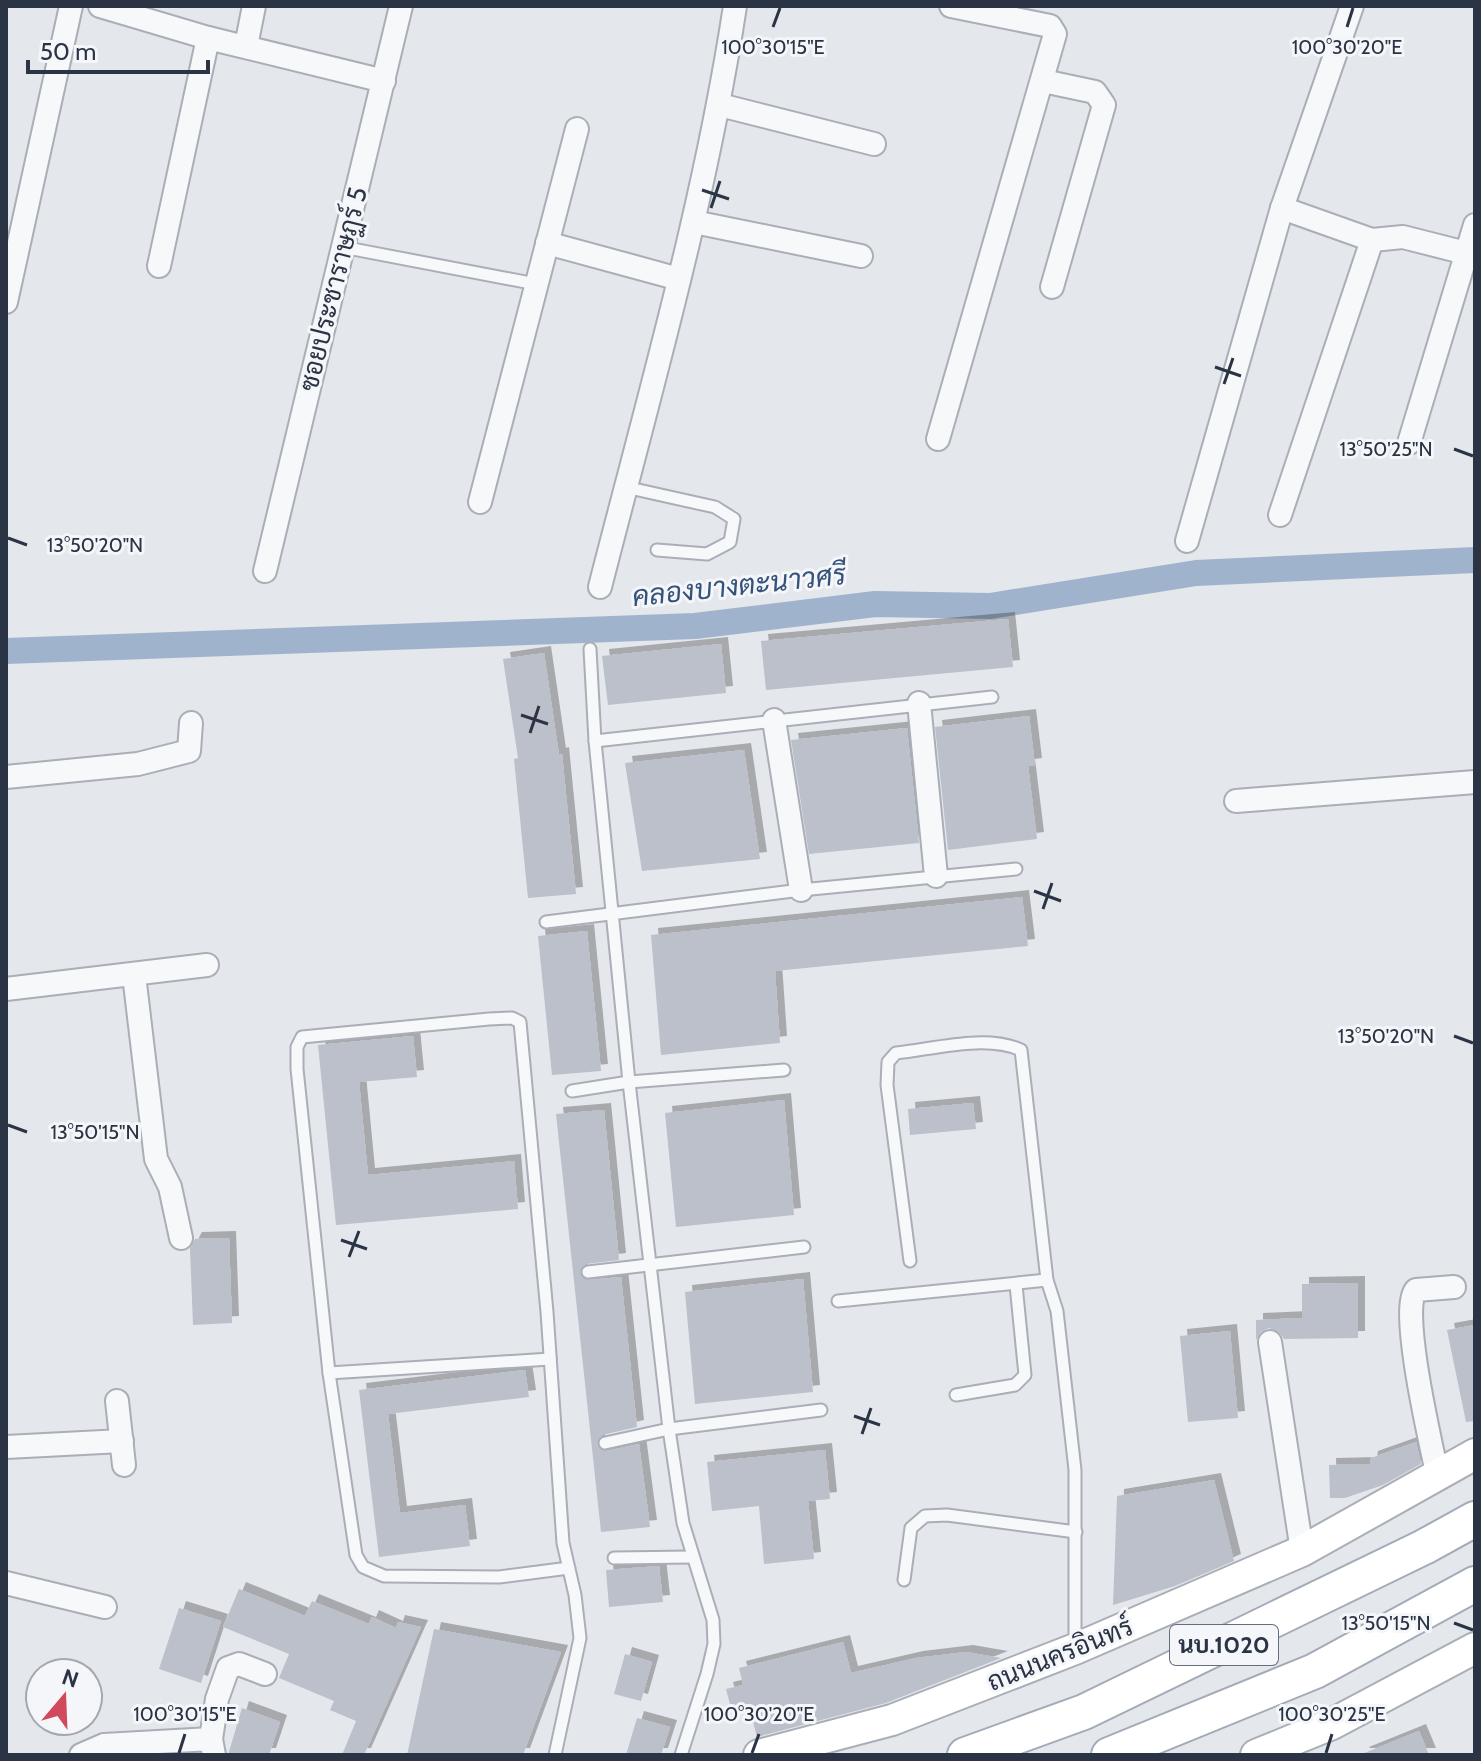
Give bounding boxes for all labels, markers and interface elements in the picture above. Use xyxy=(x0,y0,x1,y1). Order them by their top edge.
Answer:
scale bar xyxy=(28,24,208,74)
text: 100°30'15"E xyxy=(721,35,825,59)
text: 100°30'20"E xyxy=(1292,35,1402,59)
text: 50 m xyxy=(40,37,96,66)
street label: ซอยประชาราษฏร์ 5 xyxy=(291,183,376,395)
text: 13°50'25"N xyxy=(1339,437,1433,461)
text: 13°50'20"N xyxy=(47,533,143,557)
water label: คลองบางตะนาวศรี xyxy=(630,556,850,613)
text: 13°50'20"N xyxy=(1338,1024,1434,1048)
text: 13°50'15"N xyxy=(50,1120,140,1144)
street label: ถนนนครอินทร์ xyxy=(982,1609,1138,1698)
text: 13°50'15"N xyxy=(1341,1611,1431,1635)
road number: นบ.1020 xyxy=(1170,1625,1278,1665)
north arrow xyxy=(24,1657,104,1737)
text: N xyxy=(59,1663,82,1694)
text: 100°30'15"E xyxy=(133,1702,237,1726)
text: 100°30'20"E xyxy=(704,1702,814,1726)
text: 100°30'25"E xyxy=(1278,1702,1386,1726)

